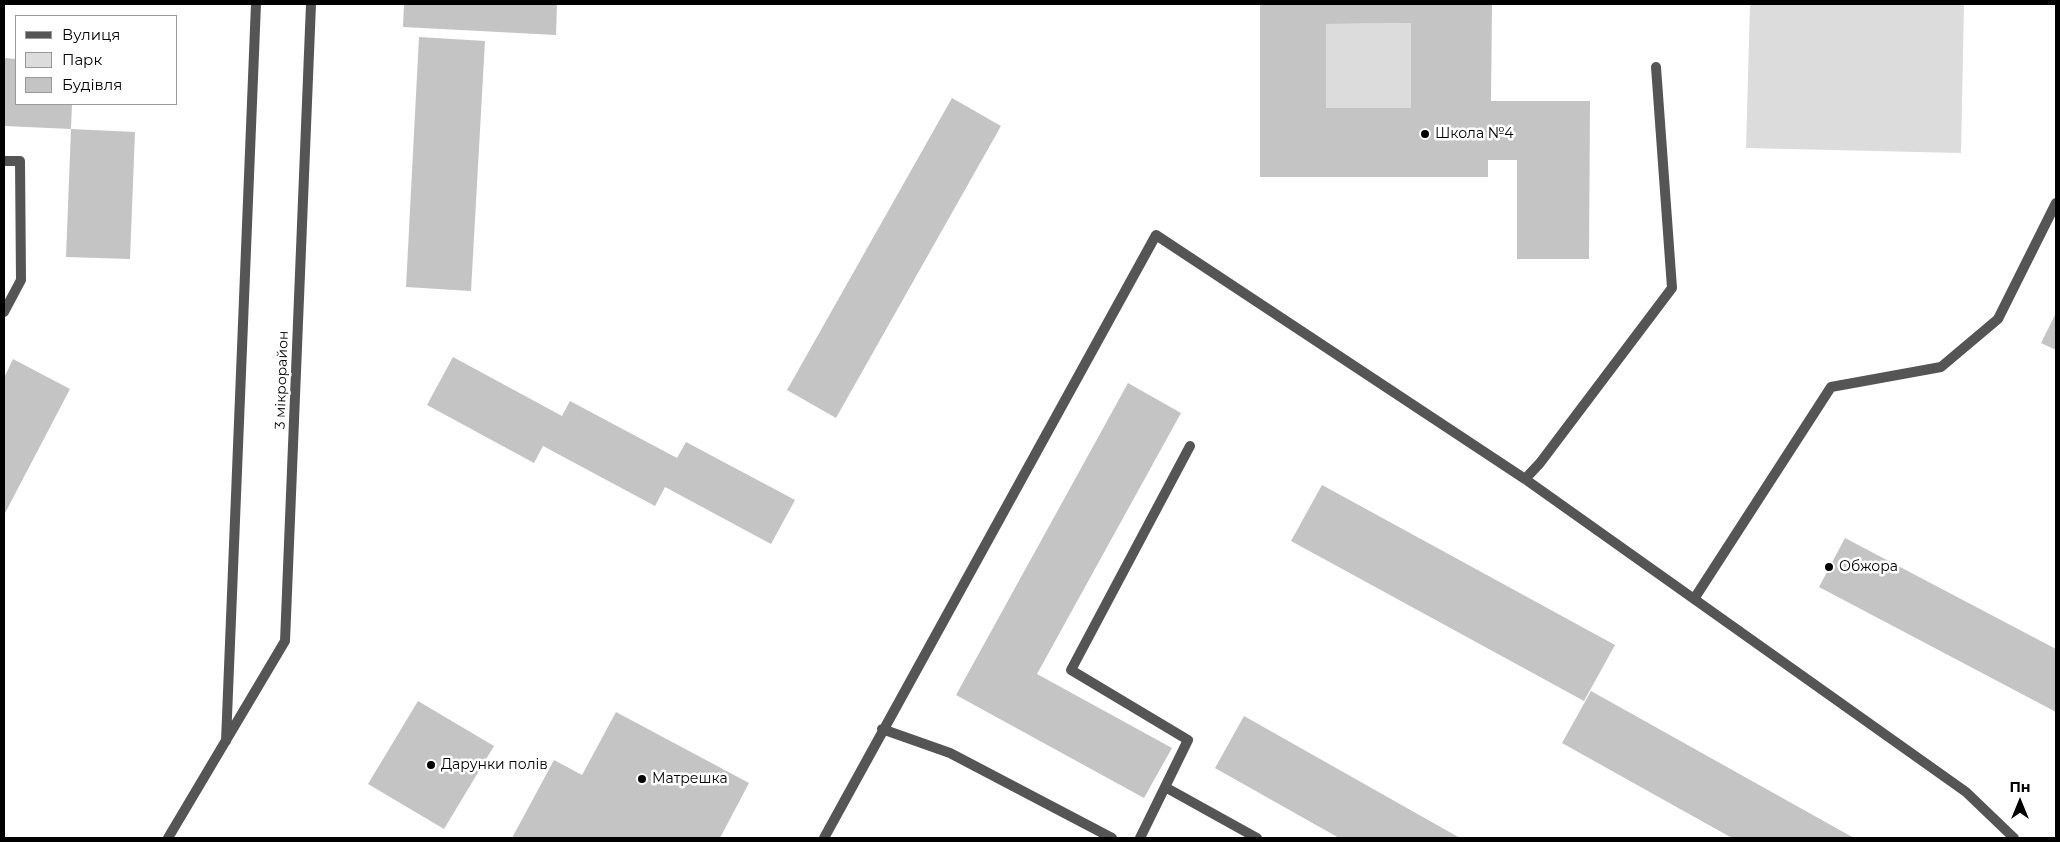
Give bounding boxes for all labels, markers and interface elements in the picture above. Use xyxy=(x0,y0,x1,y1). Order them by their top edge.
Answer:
legend xyxy=(15,15,178,105)
text: Вулиця xyxy=(62,25,120,44)
text: Парк xyxy=(62,50,102,69)
text: Будівля xyxy=(62,75,122,94)
place label: Школа №4 xyxy=(1435,126,1514,142)
marker: Школа №4 xyxy=(1419,128,1431,140)
street label: 3 мікрорайон xyxy=(272,330,292,430)
place label: Обжора xyxy=(1839,559,1898,575)
marker: Обжора xyxy=(1823,561,1835,573)
place label: Дарунки полів xyxy=(441,757,548,773)
marker: Дарунки полів xyxy=(425,759,437,771)
place label: Матрешка xyxy=(652,771,728,787)
marker: Матрешка xyxy=(636,773,648,785)
north arrow xyxy=(1995,777,2045,827)
text: Пн xyxy=(2009,778,2031,796)

